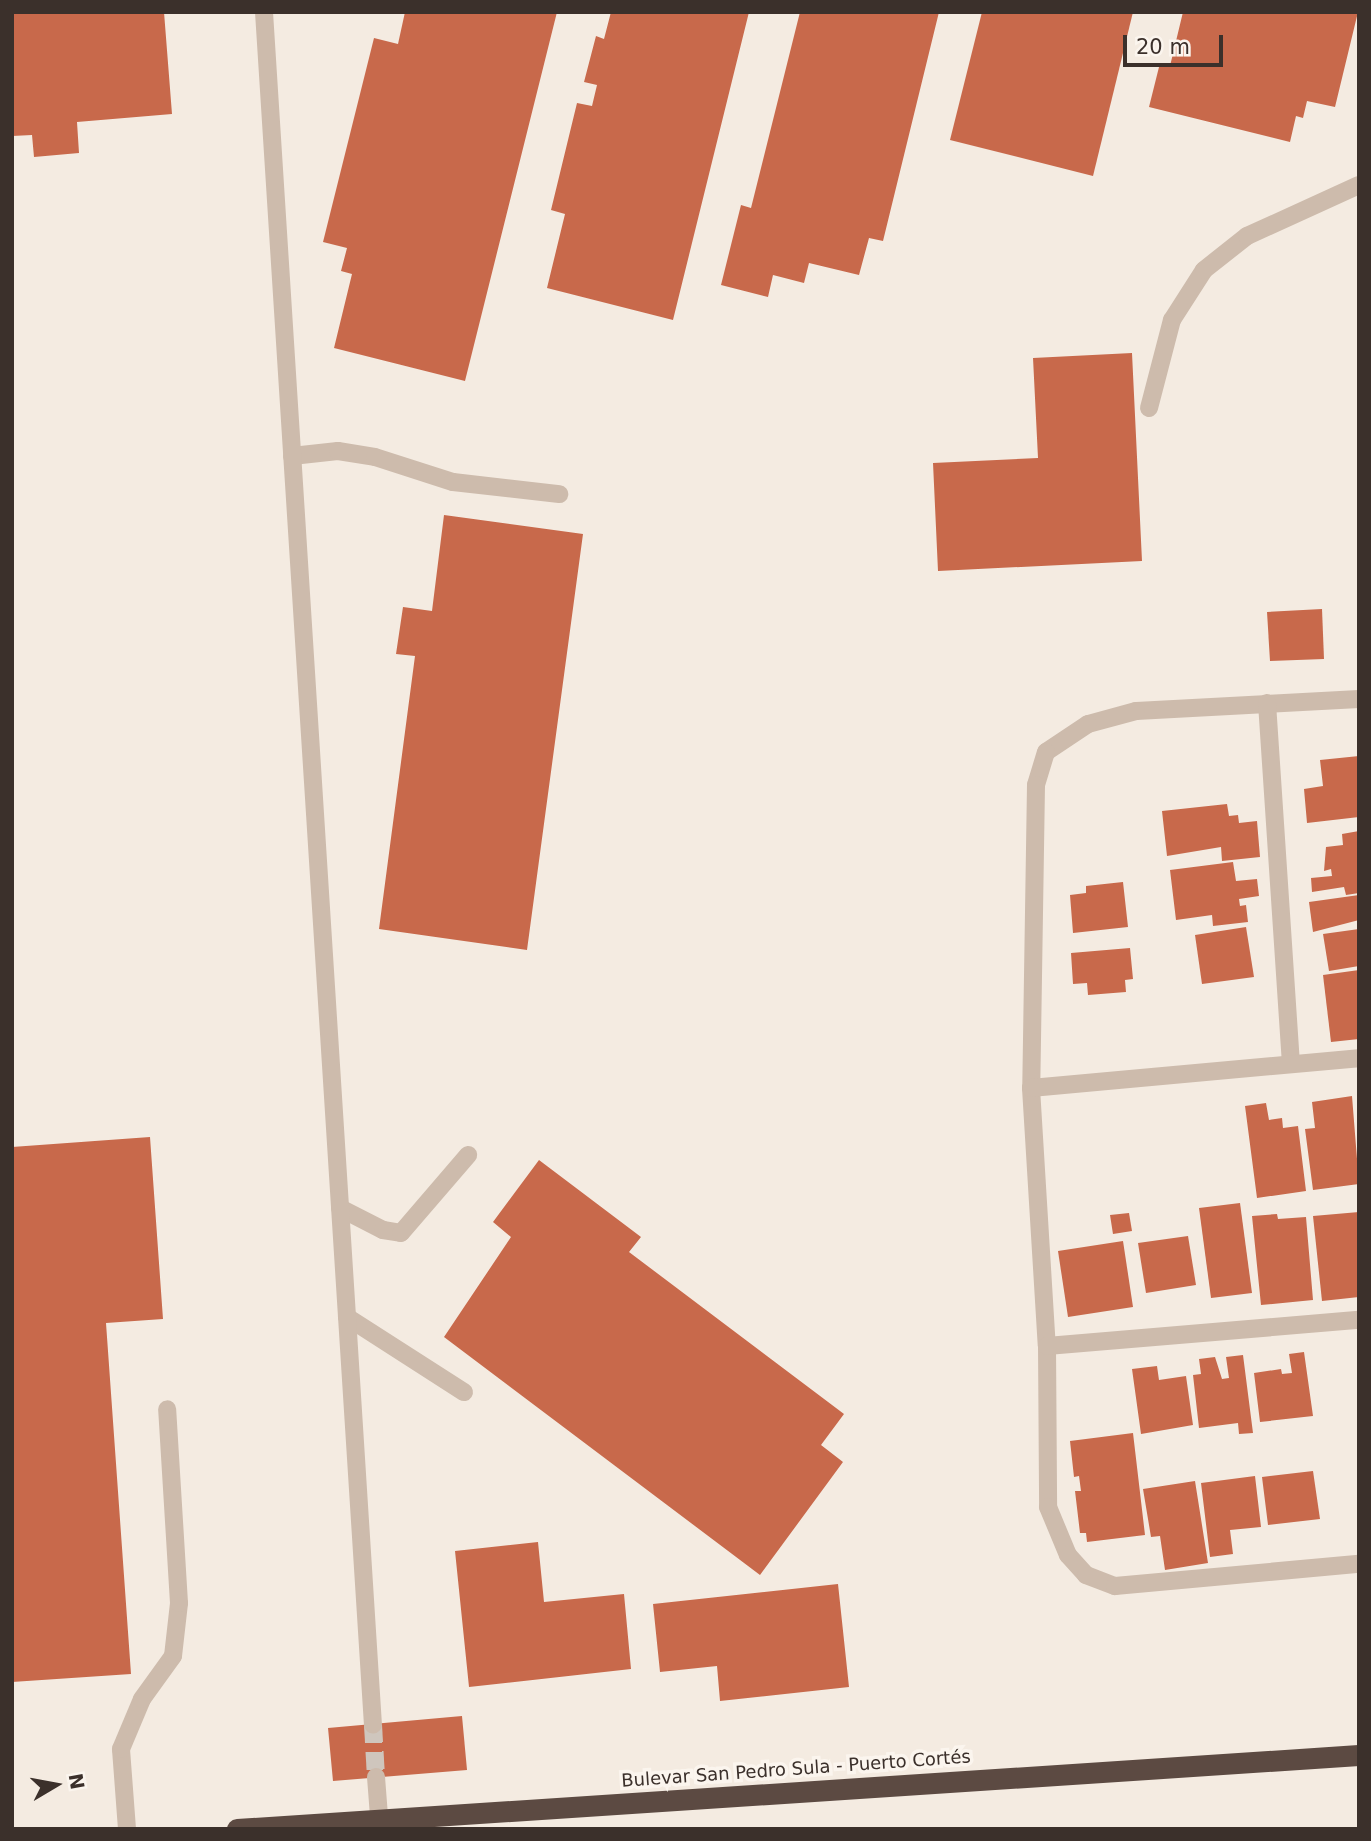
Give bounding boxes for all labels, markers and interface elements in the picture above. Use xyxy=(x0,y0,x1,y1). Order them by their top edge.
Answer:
scale bar xyxy=(1126,21,1226,65)
text: 20 m xyxy=(1136,35,1190,59)
street label: Bulevar San Pedro Sula - Puerto Cortés xyxy=(621,1746,971,1792)
north arrow xyxy=(21,1750,91,1820)
text: N xyxy=(64,1772,89,1791)

